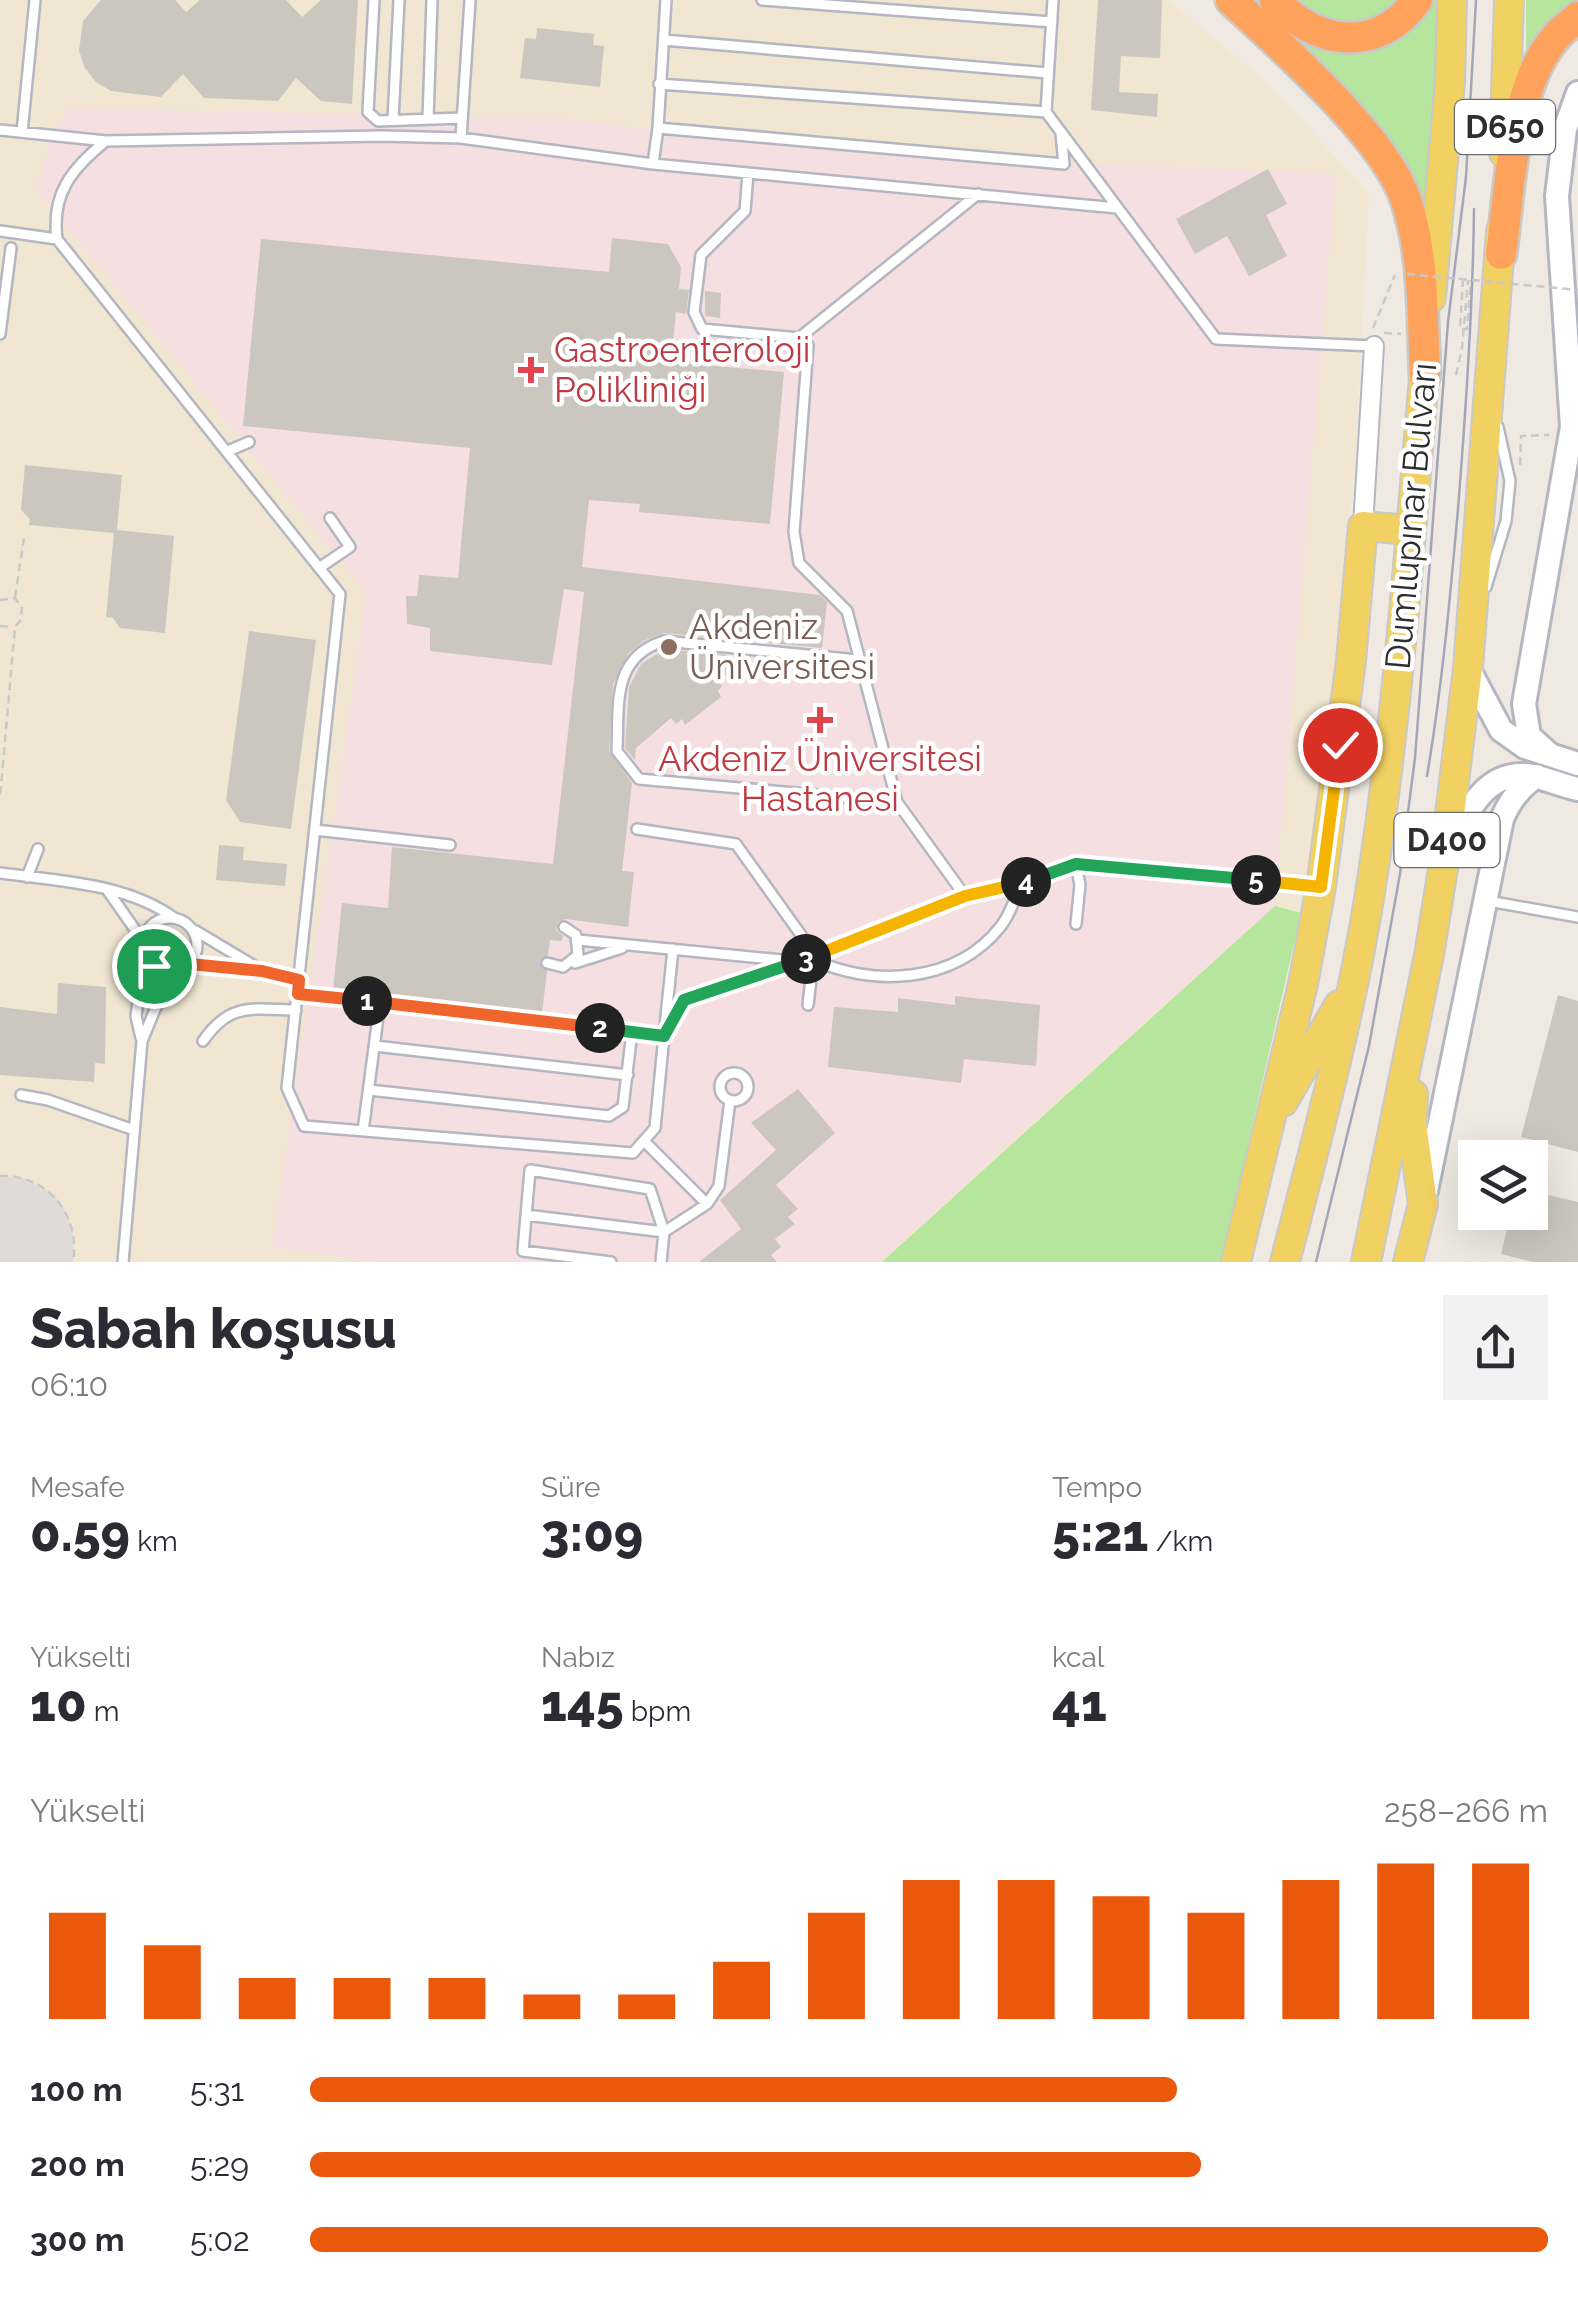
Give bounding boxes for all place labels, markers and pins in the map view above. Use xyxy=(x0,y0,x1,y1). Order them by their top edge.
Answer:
place label: Gastroenteroloji Polikliniği xyxy=(554,329,810,410)
marker: Gastroenteroloji Polikliniği xyxy=(518,357,544,383)
place label: Akdeniz Üniversitesi xyxy=(689,606,875,687)
marker: Akdeniz Üniversitesi xyxy=(658,636,680,658)
pin xyxy=(1298,703,1383,788)
marker: Akdeniz Üniversitesi Hastanesi xyxy=(807,707,833,733)
place label: Akdeniz Üniversitesi Hastanesi xyxy=(658,738,982,819)
pin: 5 xyxy=(1231,855,1281,905)
pin: 4 xyxy=(1001,857,1051,907)
pin xyxy=(112,924,197,1009)
pin: 3 xyxy=(781,934,831,984)
pin: 1 xyxy=(342,976,392,1026)
pin: 2 xyxy=(575,1003,625,1053)

